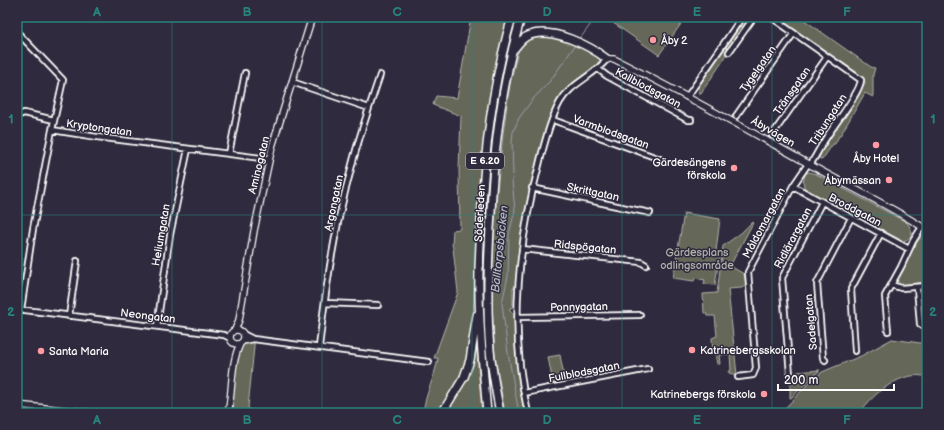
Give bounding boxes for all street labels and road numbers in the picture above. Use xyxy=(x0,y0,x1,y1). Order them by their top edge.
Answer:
street label: Tygelgatan xyxy=(737,43,779,95)
street label: Tränsgatan xyxy=(771,64,813,118)
street label: Kallblodsgatan xyxy=(613,65,683,111)
street label: Tribungatan xyxy=(806,92,850,148)
street label: Varmblodsgatan xyxy=(571,112,651,152)
street label: Åbyvägen xyxy=(749,113,798,150)
street label: Kryptongatan xyxy=(65,117,133,139)
street label: Aminogatan xyxy=(246,135,272,195)
road number: E 6.20 xyxy=(466,153,504,169)
street label: Argongatan xyxy=(322,174,346,232)
street label: Skrittgatan xyxy=(566,180,620,204)
street label: Söderleden xyxy=(472,184,488,242)
street label: Måldomargatan xyxy=(740,186,788,260)
street label: Broddgatan xyxy=(826,191,884,229)
street label: Heliumgatan xyxy=(149,203,173,267)
street label: Ridlärargatan xyxy=(772,205,814,271)
street label: Ridspögatan xyxy=(553,237,617,257)
street label: Sadelgatan xyxy=(802,293,820,351)
street label: Ponnygatan xyxy=(550,300,608,314)
street label: Neongatan xyxy=(120,306,176,326)
street label: Fullblodsgatan xyxy=(547,359,621,385)

